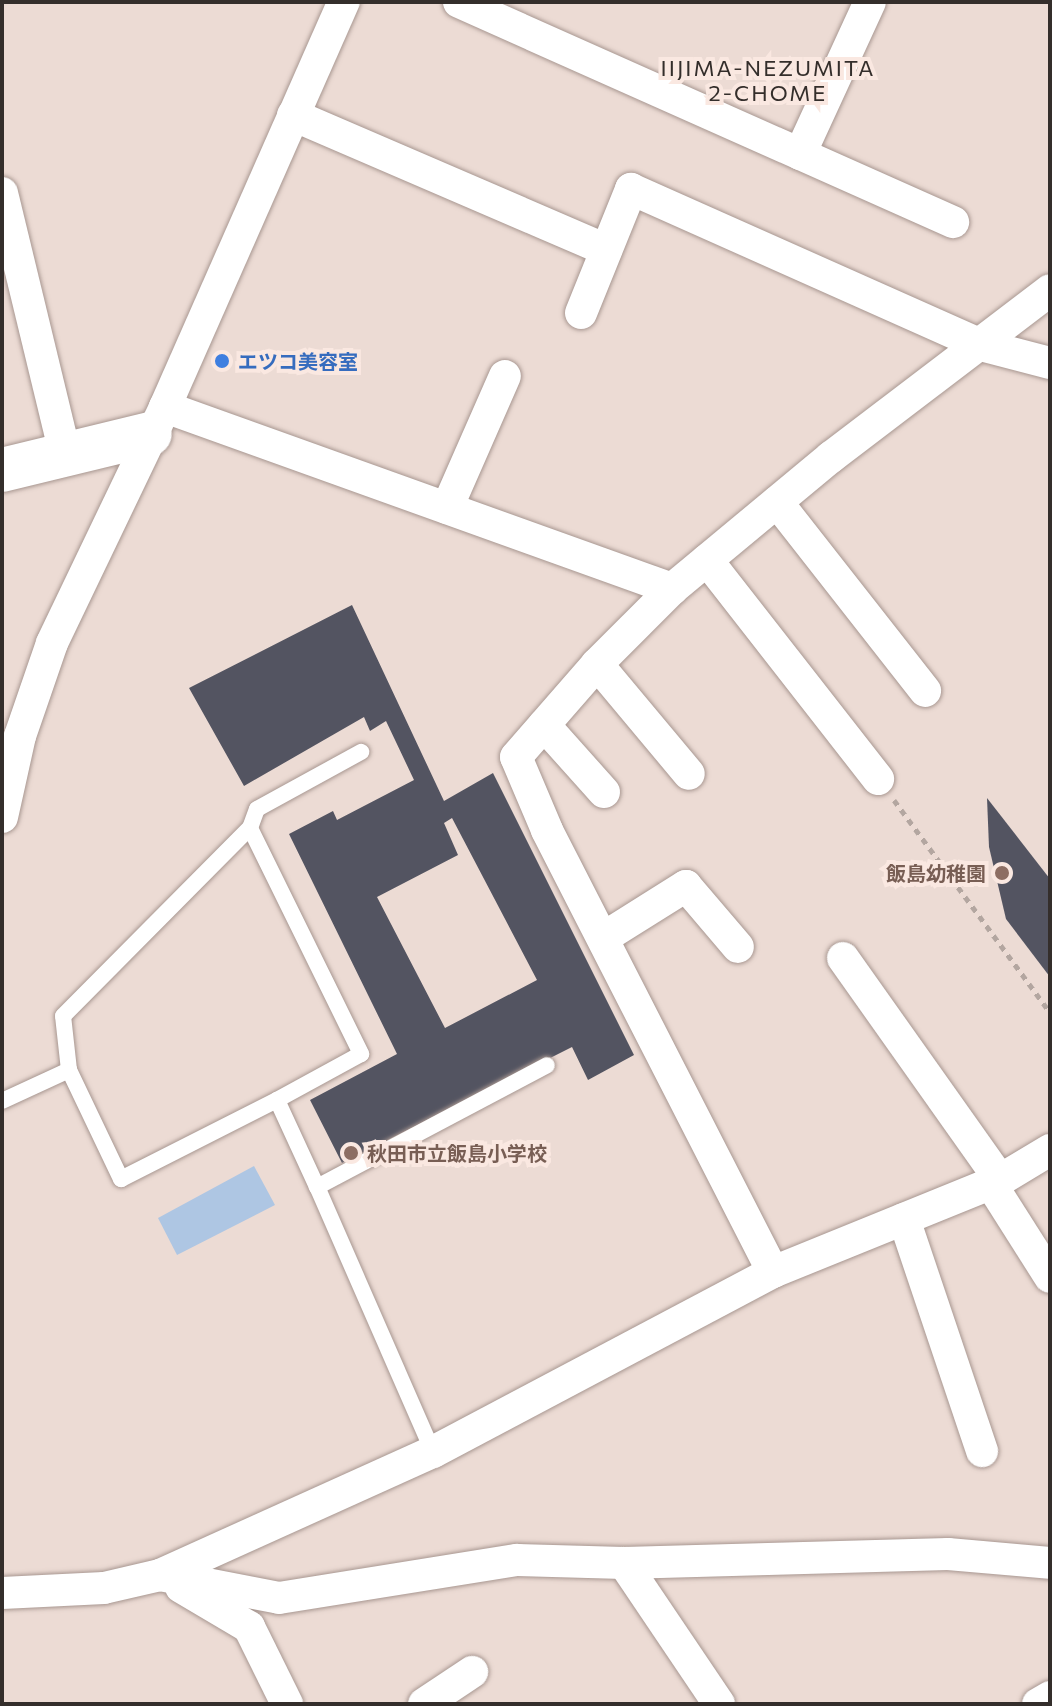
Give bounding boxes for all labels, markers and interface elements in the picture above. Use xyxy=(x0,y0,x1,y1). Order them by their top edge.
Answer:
district label: IIJIMA-NEZUMITA 2-CHOME xyxy=(661,54,875,106)
place label: エツコ美容室 xyxy=(238,349,358,373)
marker: エツコ美容室 xyxy=(213,352,231,370)
place label: 飯島幼稚園 xyxy=(886,861,986,885)
marker: 飯島幼稚園 xyxy=(993,864,1011,882)
place label: 秋田市立飯島小学校 xyxy=(367,1141,547,1165)
marker: 秋田市立飯島小学校 xyxy=(342,1144,360,1162)

